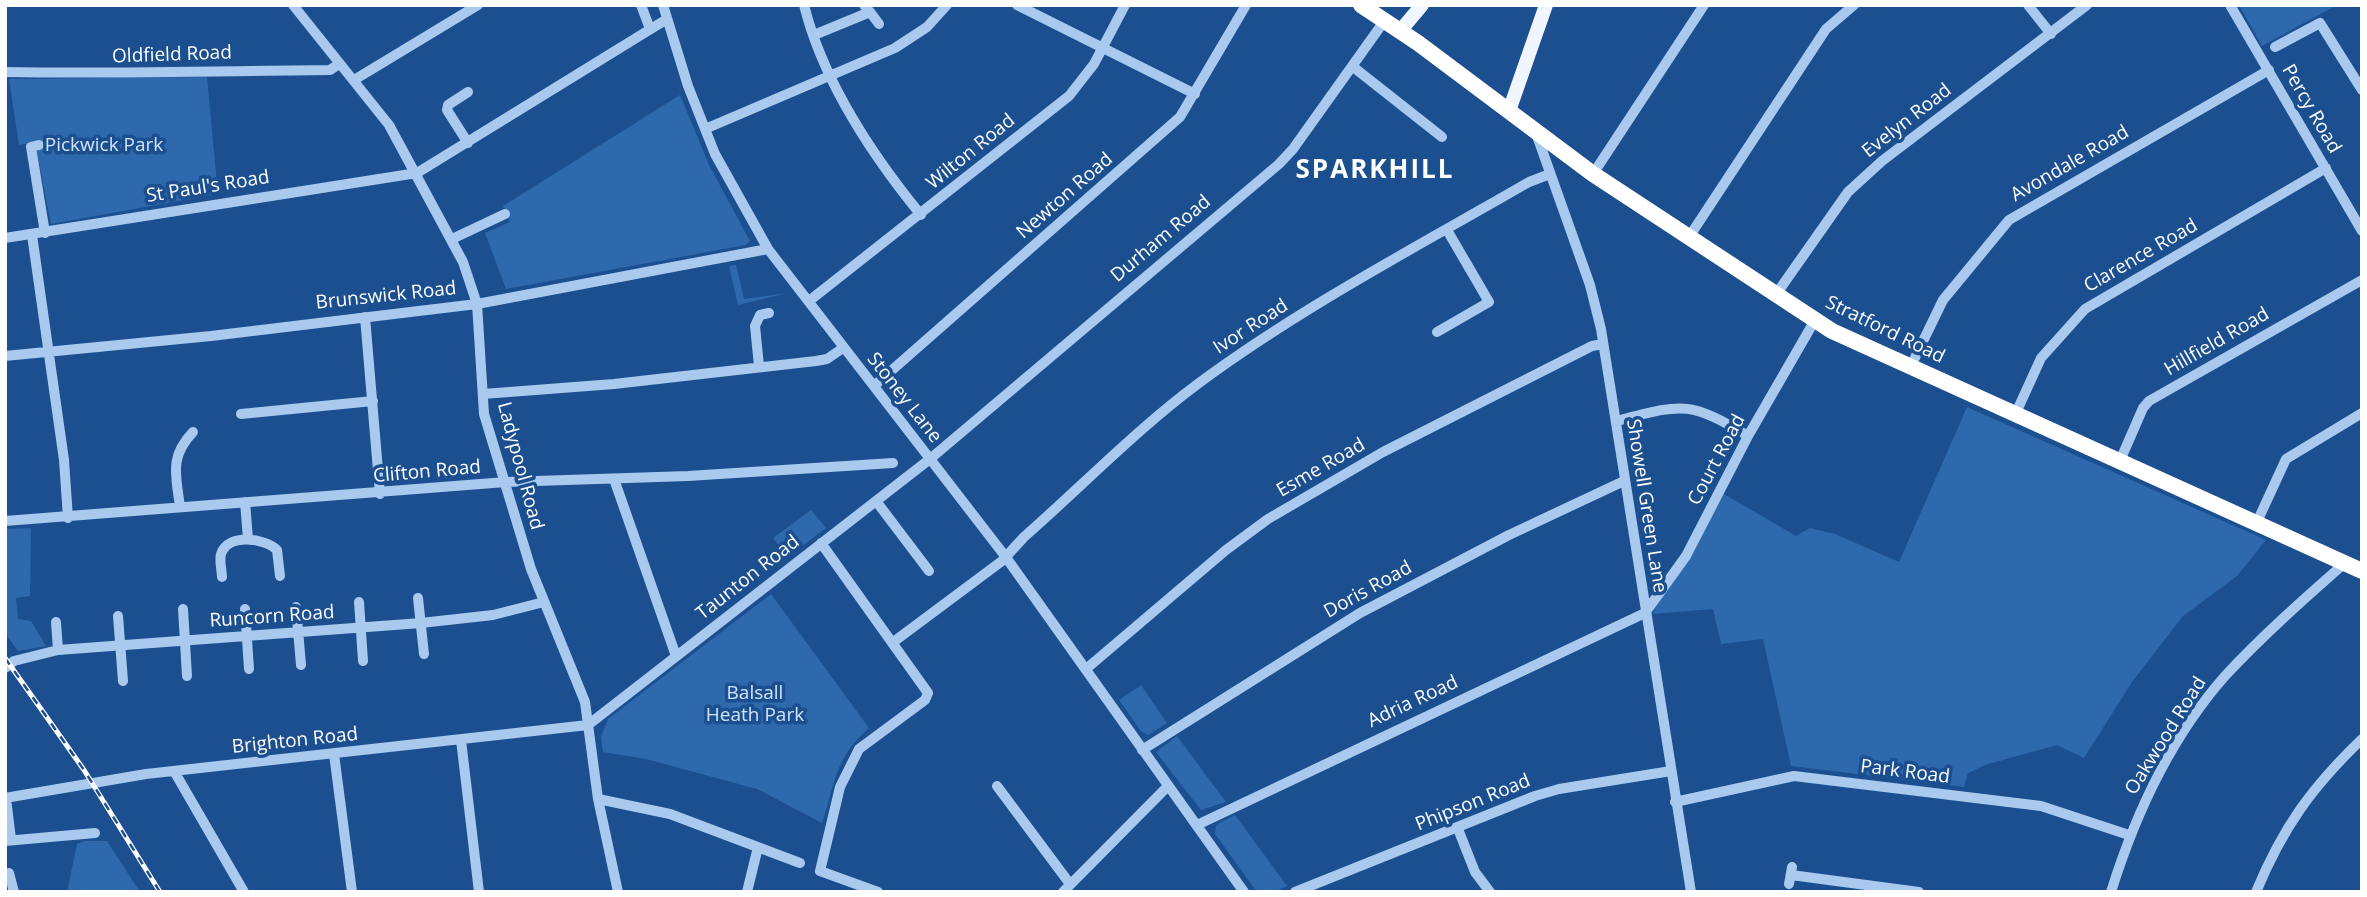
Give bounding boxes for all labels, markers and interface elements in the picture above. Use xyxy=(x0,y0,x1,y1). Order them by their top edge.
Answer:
street label: Oldfield Road xyxy=(112,42,232,68)
street label: Percy Road xyxy=(2276,61,2346,157)
street label: Evelyn Road xyxy=(1858,79,1956,163)
street label: Wilton Road xyxy=(922,109,1020,195)
street label: Avondale Road xyxy=(2007,121,2133,207)
park label: Pickwick Park xyxy=(45,135,163,157)
street label: Newton Road xyxy=(1012,148,1118,244)
district label: SPARKHILL xyxy=(1297,155,1453,187)
street label: St Paul's Road xyxy=(145,166,271,208)
street label: Durham Road xyxy=(1106,191,1216,287)
street label: Clarence Road xyxy=(2080,214,2202,298)
street label: Brunswick Road xyxy=(315,277,457,315)
street label: Stratford Road xyxy=(1822,291,1948,369)
street label: Ivor Road xyxy=(1209,294,1293,360)
street label: Hillfield Road xyxy=(2161,303,2273,381)
street label: Stoney Lane xyxy=(862,348,946,448)
street label: Ladypool Road xyxy=(492,400,548,532)
street label: Court Road xyxy=(1683,411,1751,509)
street label: Showell Green Lane xyxy=(1621,417,1671,595)
street label: Esme Road xyxy=(1273,434,1369,502)
street label: Clifton Road xyxy=(372,456,482,488)
street label: Taunton Road xyxy=(692,531,804,625)
street label: Doris Road xyxy=(1320,556,1416,624)
street label: Runcorn Road xyxy=(209,601,335,633)
street label: Adria Road xyxy=(1364,671,1462,733)
street label: Oakwood Road xyxy=(2121,673,2211,799)
park label: Balsall Heath Park xyxy=(706,683,804,727)
street label: Brighton Road xyxy=(231,723,359,759)
street label: Park Road xyxy=(1859,755,1951,789)
street label: Phipson Road xyxy=(1412,770,1534,836)

